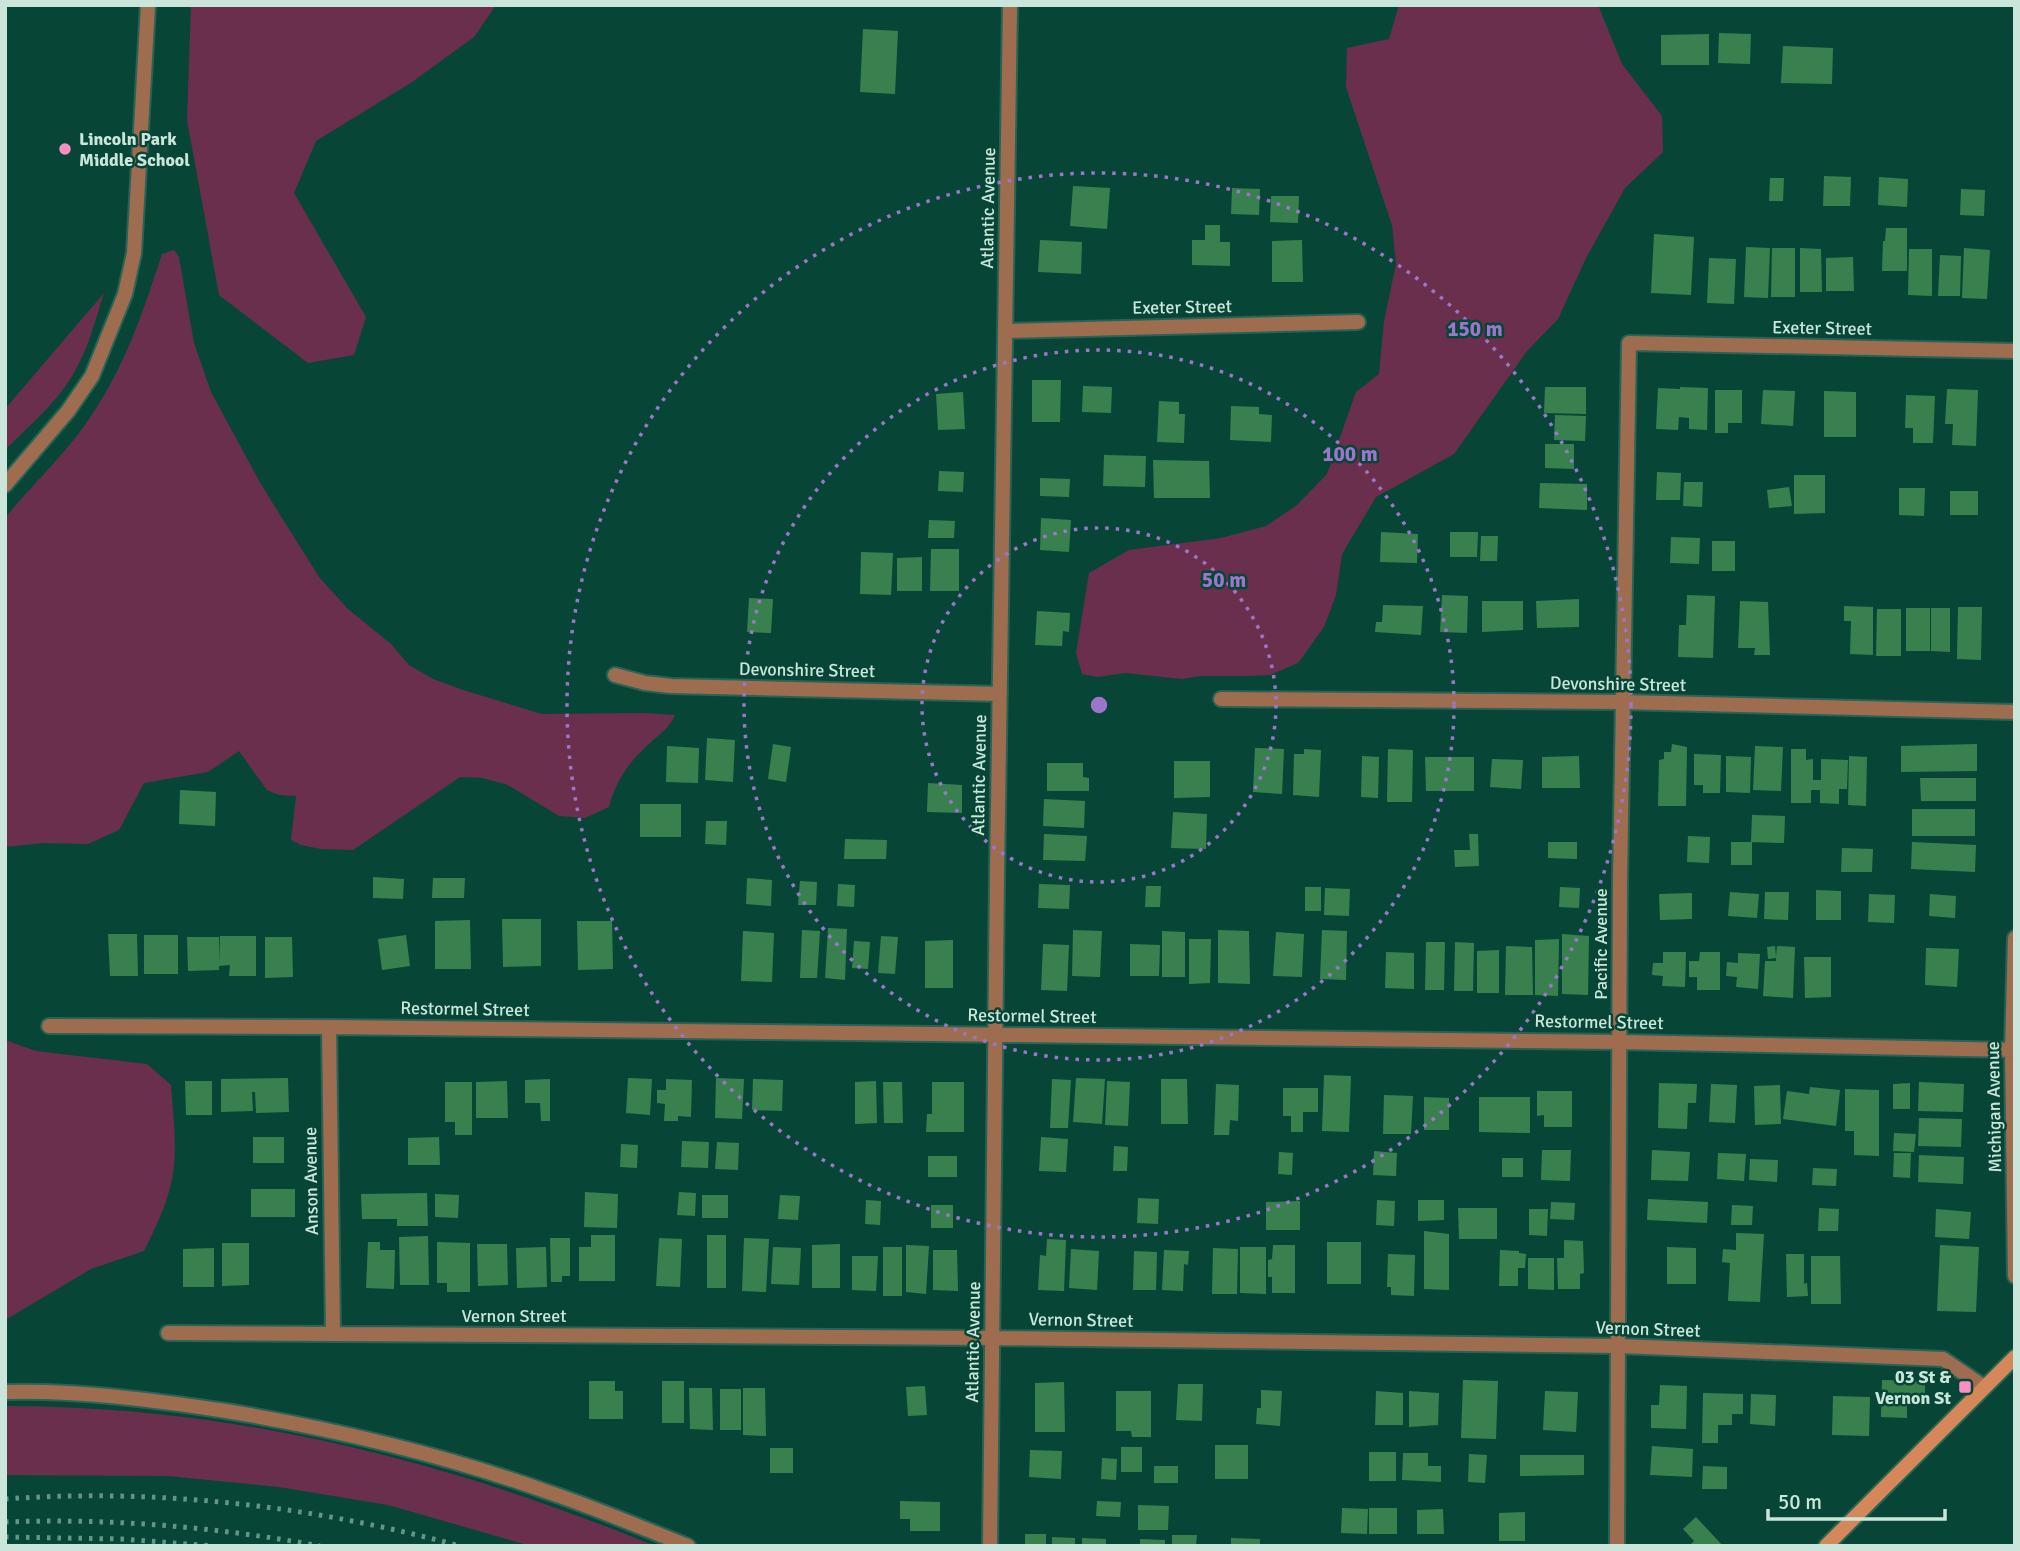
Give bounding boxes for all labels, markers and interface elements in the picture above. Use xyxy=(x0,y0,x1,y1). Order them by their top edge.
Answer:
place label: Lincoln Park Middle School xyxy=(79,128,190,171)
marker: Lincoln Park Middle School xyxy=(57,141,73,157)
street label: Atlantic Avenue xyxy=(976,147,1000,269)
street label: Exeter Street xyxy=(1132,295,1232,319)
text: 150 m xyxy=(1447,316,1503,342)
street label: Exeter Street xyxy=(1772,316,1872,340)
text: 100 m xyxy=(1322,441,1378,467)
text: 50 m xyxy=(1202,567,1246,593)
street label: Devonshire Street xyxy=(739,658,875,682)
street label: Devonshire Street xyxy=(1550,672,1686,696)
centre of rings xyxy=(1087,693,1111,717)
street label: Atlantic Avenue xyxy=(967,714,991,836)
street label: Pacific Avenue xyxy=(1590,888,1612,1000)
street label: Restormel Street xyxy=(400,997,530,1021)
street label: Restormel Street xyxy=(967,1004,1097,1028)
street label: Restormel Street xyxy=(1534,1010,1664,1034)
street label: Michigan Avenue xyxy=(1982,1041,2006,1173)
street label: Anson Avenue xyxy=(299,1127,323,1235)
street label: Atlantic Avenue xyxy=(961,1281,985,1403)
street label: Vernon Street xyxy=(462,1305,566,1327)
street label: Vernon Street xyxy=(1028,1308,1134,1332)
street label: Vernon Street xyxy=(1595,1316,1701,1342)
place label: 03 St & Vernon St xyxy=(1875,1366,1951,1409)
marker: 03 St & Vernon St xyxy=(1957,1379,1973,1395)
scale bar xyxy=(1768,1478,1945,1522)
text: 50 m xyxy=(1778,1489,1822,1515)

